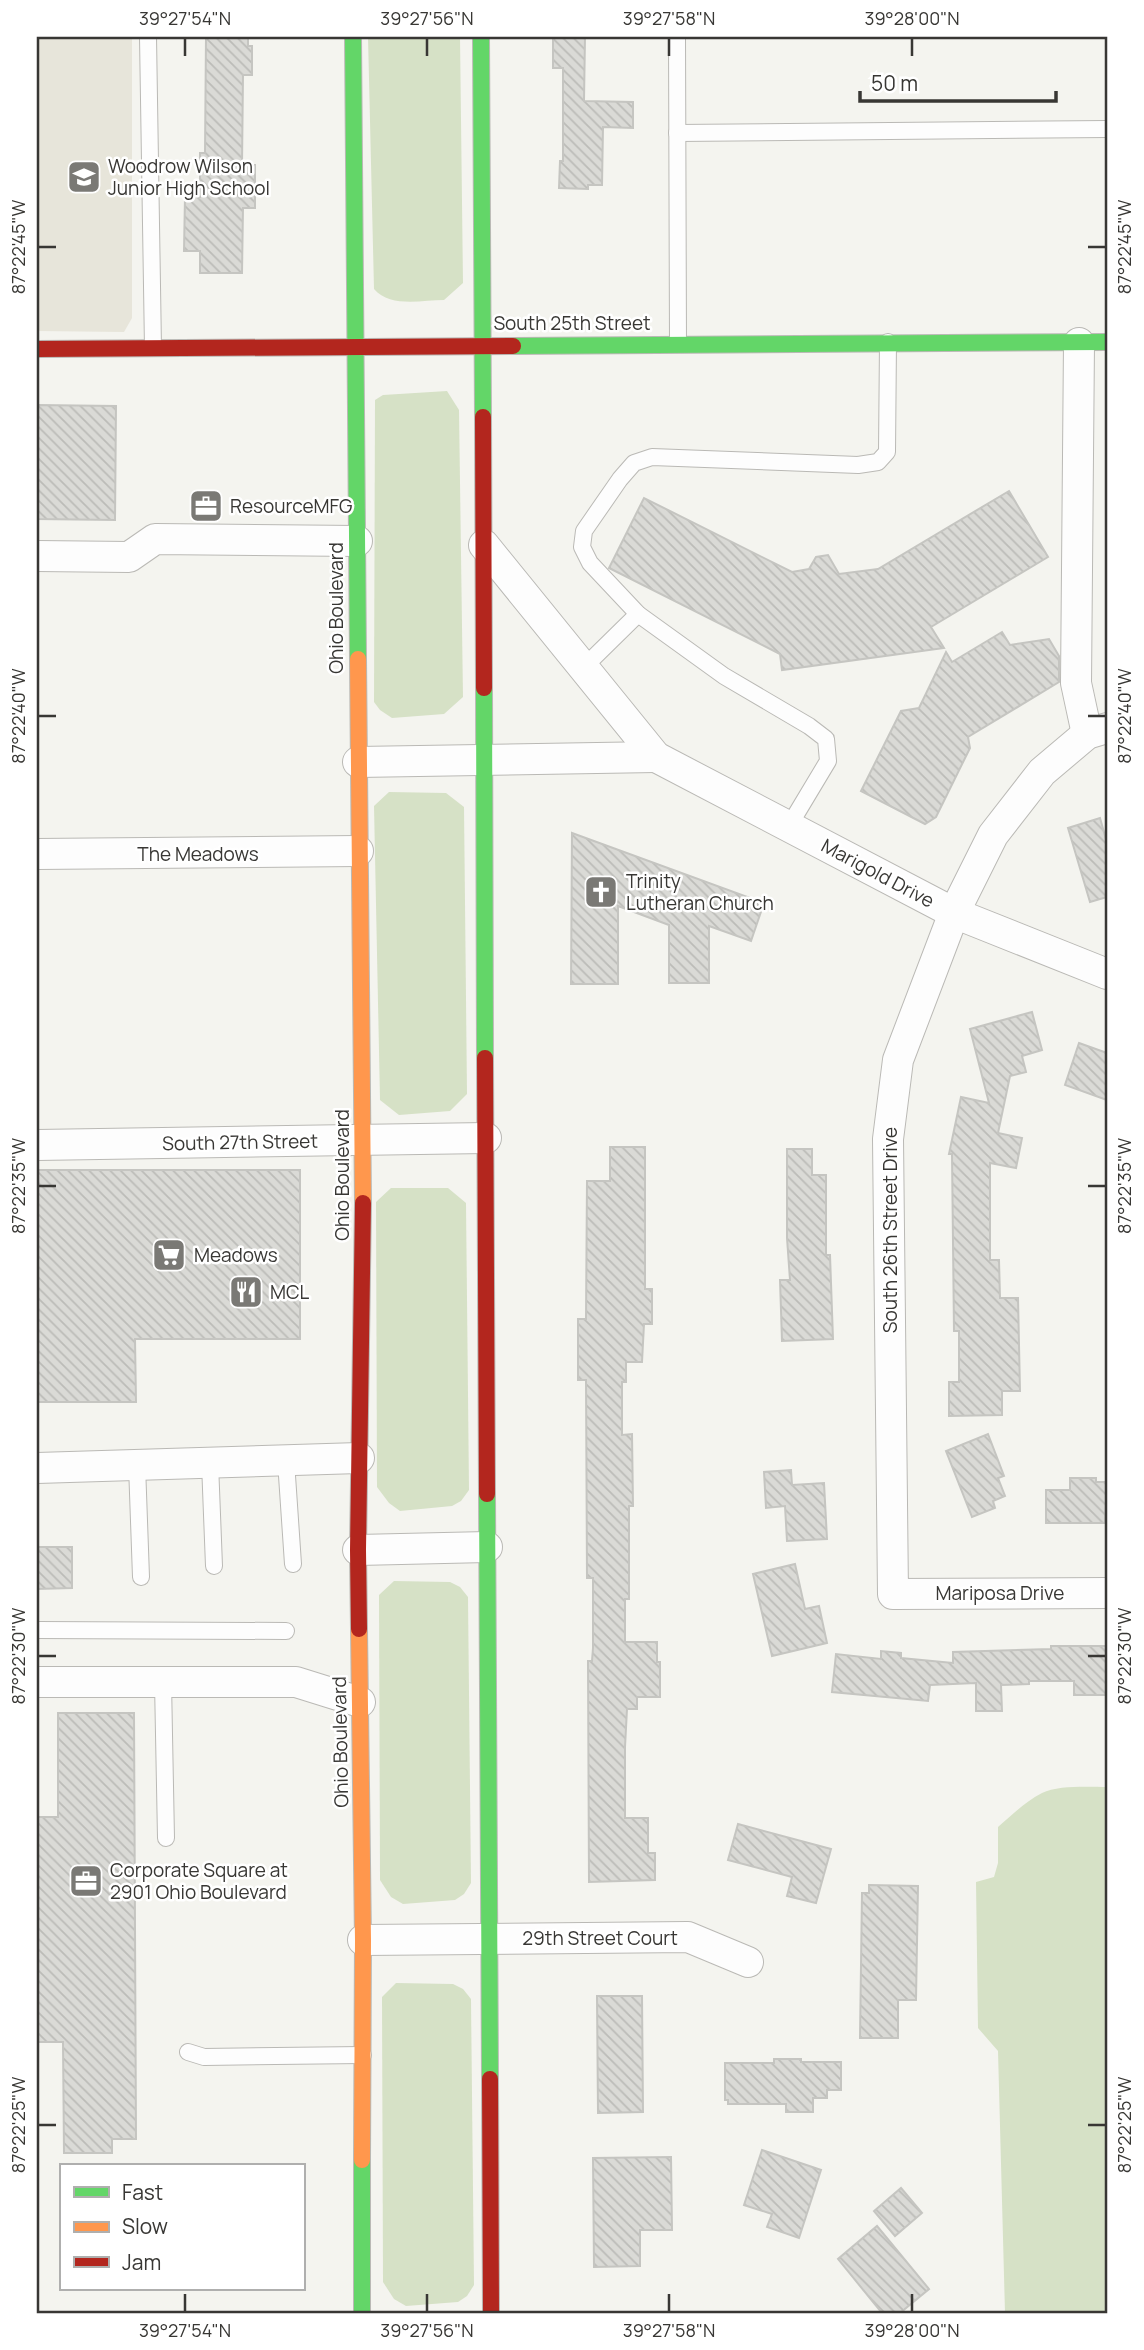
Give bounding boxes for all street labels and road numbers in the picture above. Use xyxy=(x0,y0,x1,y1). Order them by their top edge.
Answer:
street label: South 25th Street xyxy=(493,310,651,336)
street label: Ohio Boulevard xyxy=(323,542,349,674)
street label: Marigold Drive xyxy=(817,832,939,914)
street label: The Meadows xyxy=(137,841,259,867)
street label: Ohio Boulevard xyxy=(329,1109,355,1241)
street label: South 26th Street Drive xyxy=(877,1127,903,1333)
street label: South 27th Street xyxy=(162,1128,318,1156)
street label: Mariposa Drive xyxy=(936,1580,1064,1606)
street label: Ohio Boulevard xyxy=(326,1676,354,1808)
street label: 29th Street Court xyxy=(522,1925,678,1951)

